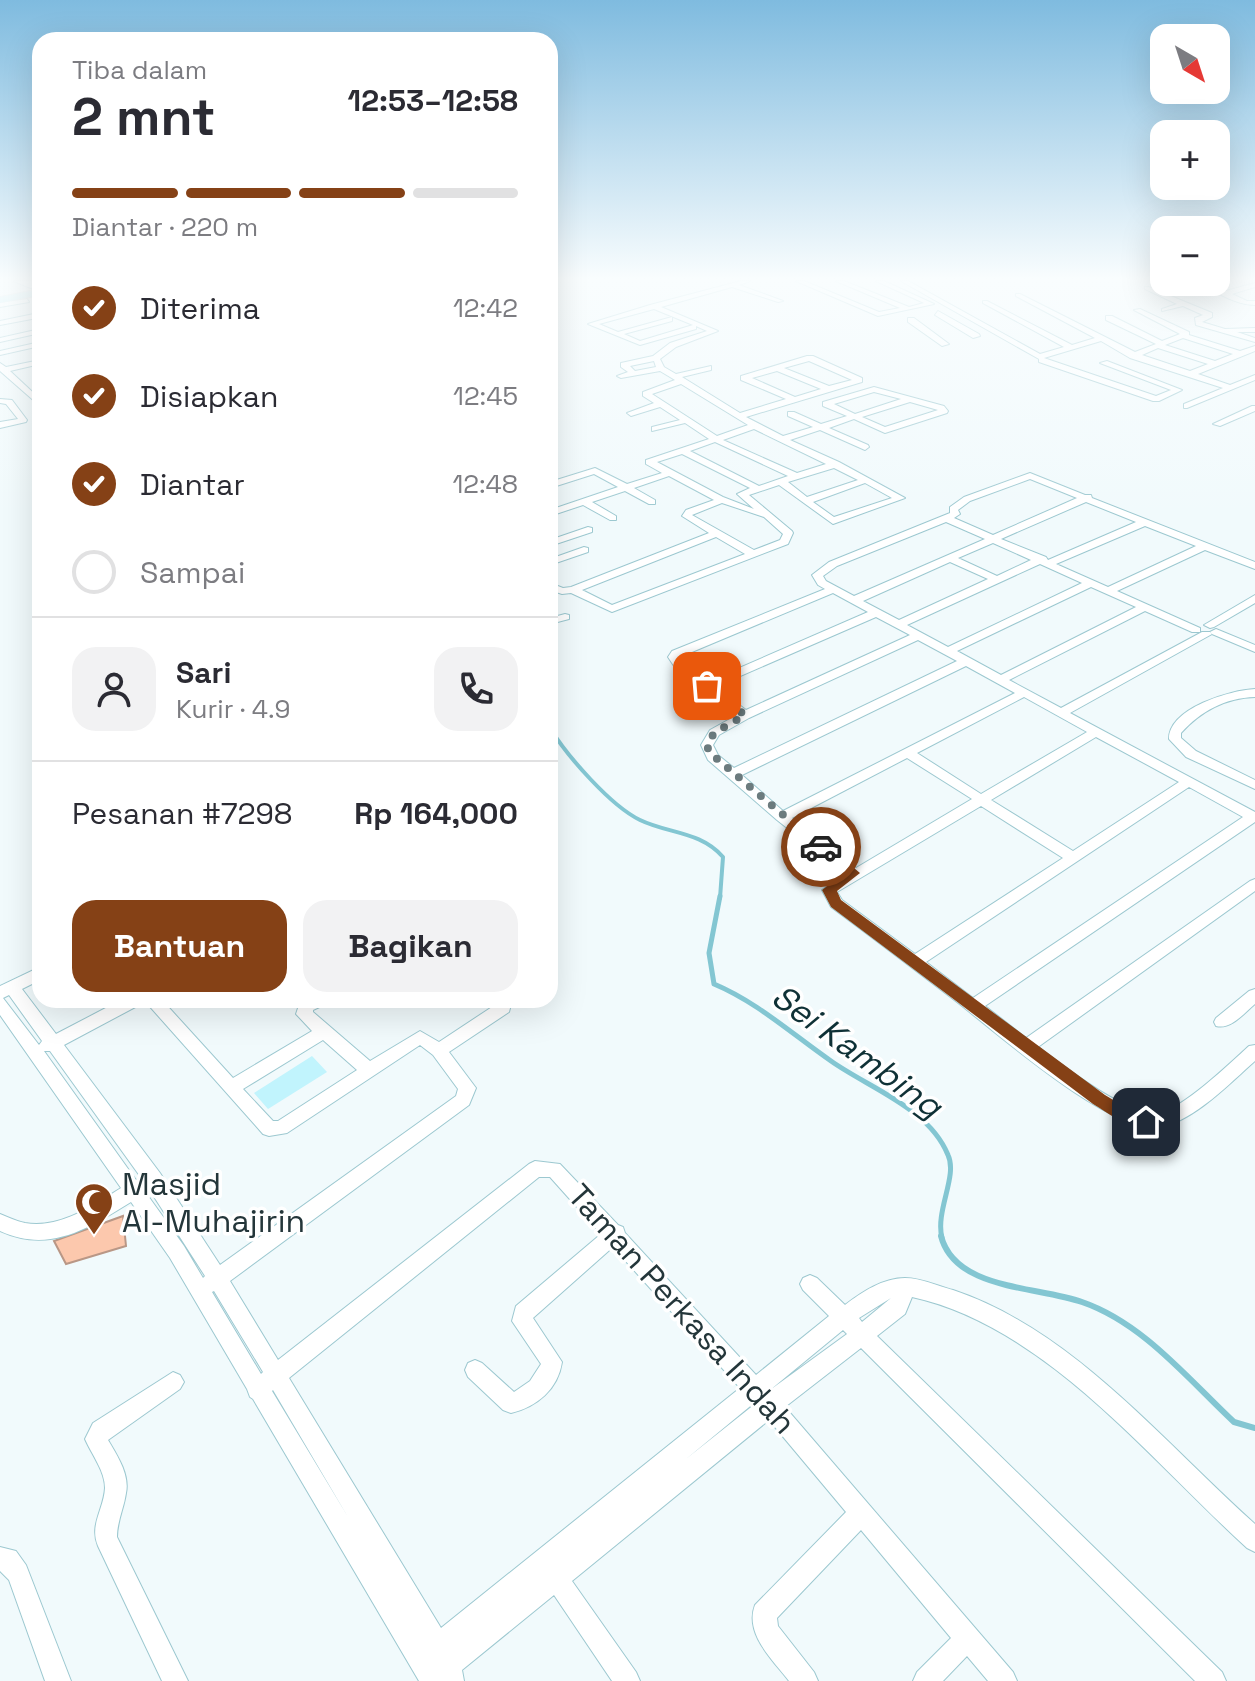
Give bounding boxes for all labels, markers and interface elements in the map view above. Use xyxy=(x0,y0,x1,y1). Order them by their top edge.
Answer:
north arrow xyxy=(1150,24,1230,104)
map controls xyxy=(1150,24,1230,296)
text: Tiba dalam xyxy=(72,53,207,87)
text: 12:53–12:58 xyxy=(348,81,518,120)
text: 2 mnt xyxy=(72,84,216,150)
button: + xyxy=(1150,120,1230,200)
text: Diantar · 220 m xyxy=(72,210,258,244)
button: − xyxy=(1150,216,1230,296)
icon: check xyxy=(72,286,116,330)
text: Diterima xyxy=(140,289,260,328)
text: 12:42 xyxy=(453,291,518,325)
icon: check xyxy=(72,374,116,418)
text: Disiapkan xyxy=(140,377,278,416)
text: 12:45 xyxy=(453,379,518,413)
icon: check xyxy=(72,462,116,506)
text: Diantar xyxy=(140,465,245,504)
text: 12:48 xyxy=(452,467,518,501)
text: Sampai xyxy=(140,553,245,592)
button: person xyxy=(72,647,156,731)
button: phone xyxy=(434,647,518,731)
pin xyxy=(673,652,741,720)
text: Sari xyxy=(176,653,231,692)
icon: bag xyxy=(685,664,729,708)
text: Kurir · 4.9 xyxy=(176,692,290,726)
text: Pesanan #7298 xyxy=(72,794,293,833)
text: Rp 164,000 xyxy=(354,794,518,833)
courier xyxy=(781,807,861,887)
icon: car xyxy=(799,825,843,869)
button: Bantuan xyxy=(72,900,287,992)
button: Bagikan xyxy=(303,900,518,992)
water label: Sei Kambing xyxy=(763,975,952,1129)
pin xyxy=(1112,1088,1180,1156)
icon: home xyxy=(1124,1100,1168,1144)
place label: Masjid Al-Muhajirin xyxy=(122,1164,305,1241)
street label: Taman Perkasa Indah xyxy=(559,1176,805,1442)
mosque icon: Masjid Al-Muhajirin xyxy=(73,1181,115,1236)

